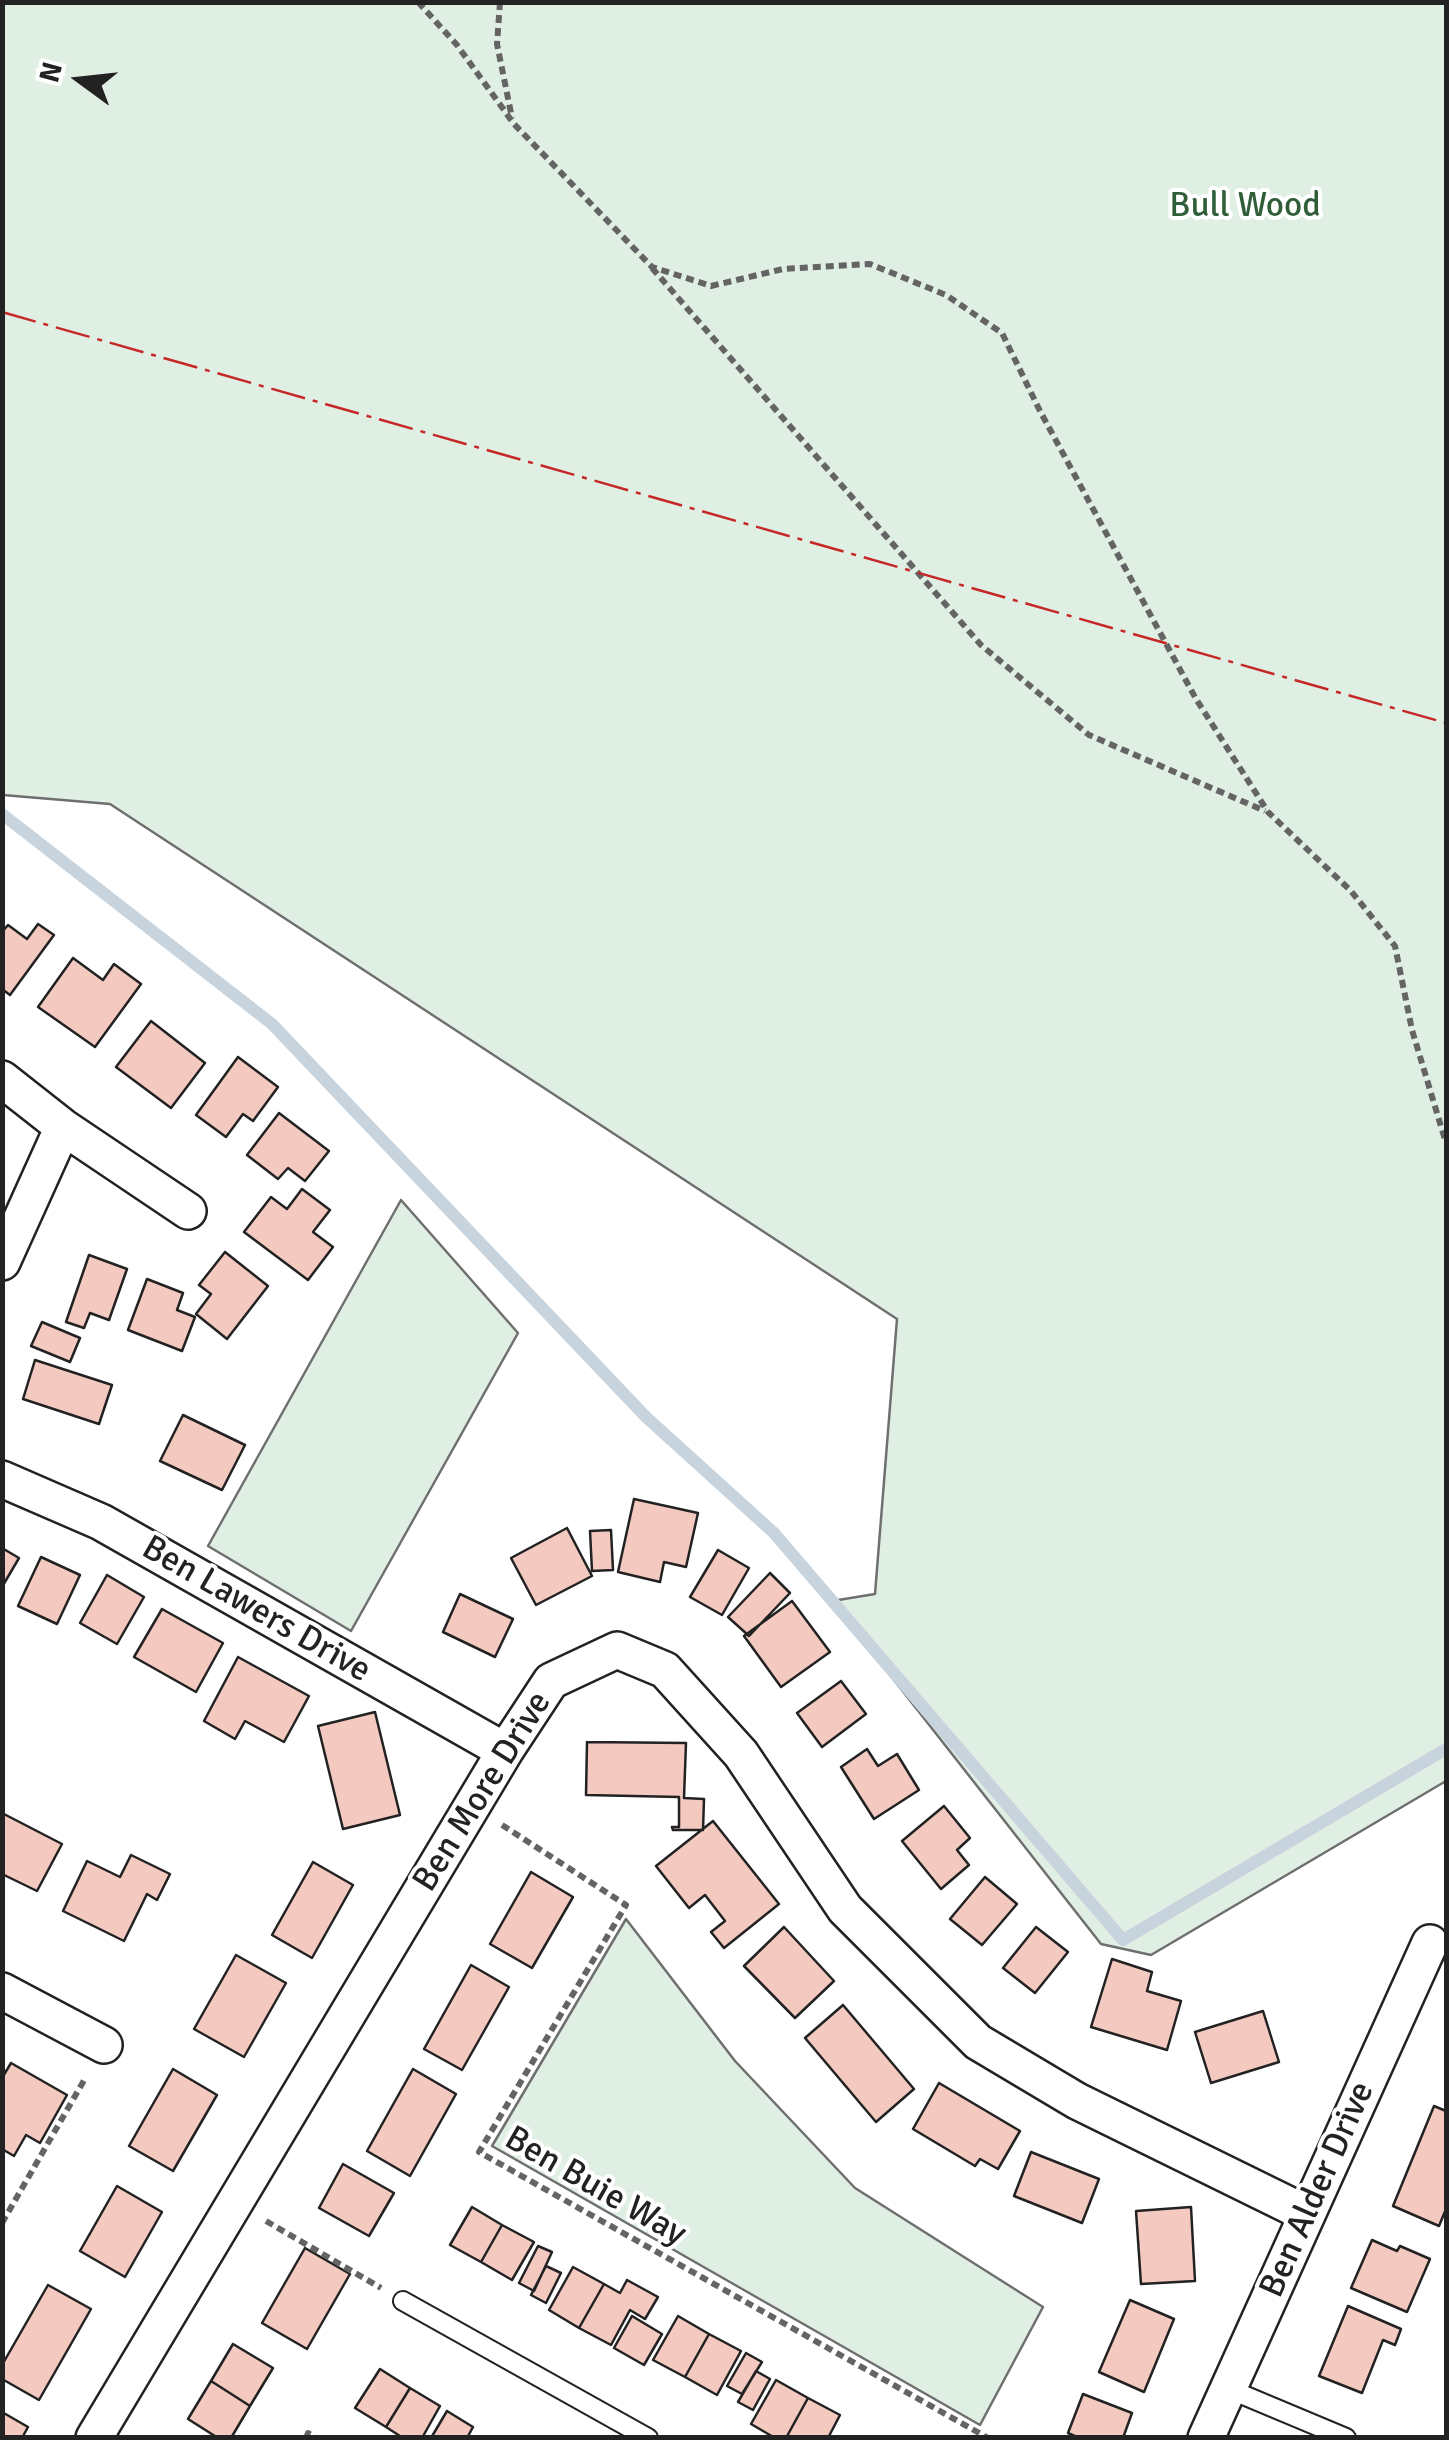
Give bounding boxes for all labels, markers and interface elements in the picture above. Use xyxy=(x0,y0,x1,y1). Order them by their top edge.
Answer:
north arrow xyxy=(30,30,130,130)
text: N xyxy=(32,58,70,86)
park label: Bull Wood xyxy=(1169,186,1321,228)
street label: Ben Lawers Drive xyxy=(134,1527,378,1693)
street label: Ben More Drive xyxy=(405,1684,561,1900)
street label: Ben Alder Drive xyxy=(1252,2076,1384,2304)
street label: Ben Buie Way xyxy=(497,2118,693,2256)

